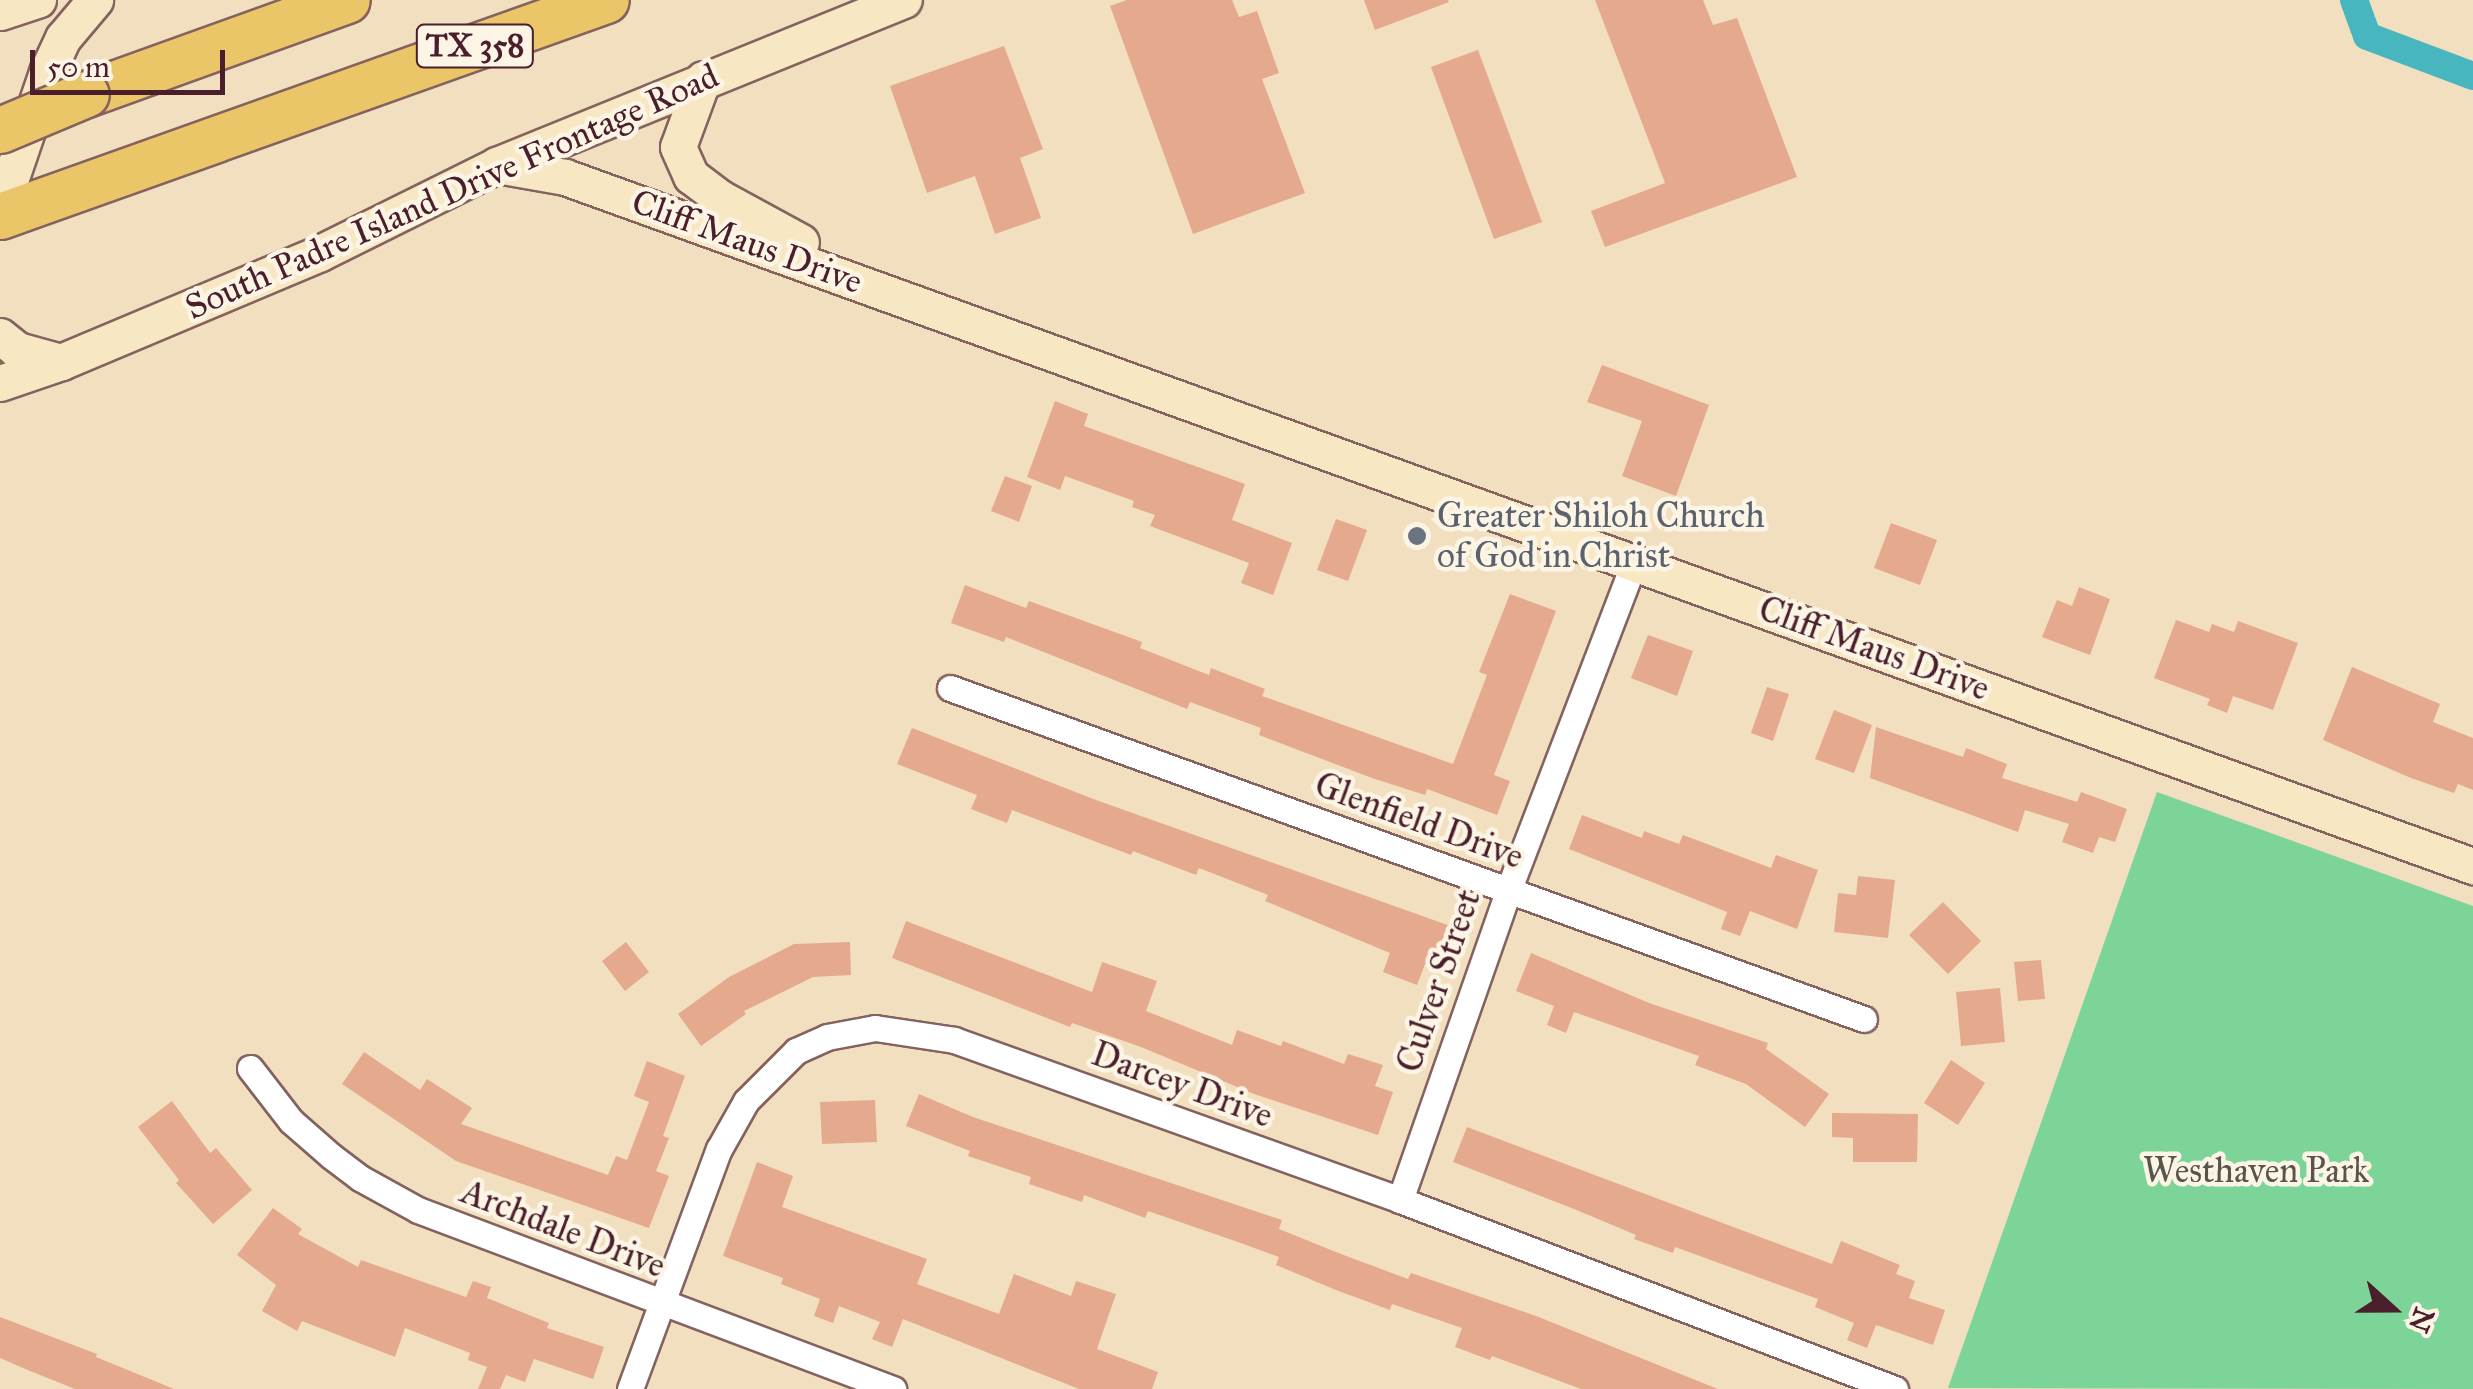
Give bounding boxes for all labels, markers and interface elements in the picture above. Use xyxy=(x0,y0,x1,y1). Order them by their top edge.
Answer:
road number: TX 358 xyxy=(415,19,535,73)
scale bar xyxy=(35,30,230,92)
text: 50 m xyxy=(47,49,110,85)
street label: South Padre Island Drive Frontage Road xyxy=(179,55,725,329)
street label: Cliff Maus Drive xyxy=(626,181,868,303)
place label: Greater Shiloh Church of God in Christ xyxy=(1437,495,1765,577)
marker: Greater Shiloh Church of God in Christ xyxy=(1406,525,1428,547)
street label: Cliff Maus Drive xyxy=(1753,588,1995,710)
street label: Glenfield Drive xyxy=(1309,764,1529,878)
street label: Culver Street xyxy=(1388,884,1490,1078)
street label: Darcey Drive xyxy=(1086,1033,1278,1137)
park label: Westhaven Park xyxy=(2143,1150,2369,1192)
street label: Archdale Drive xyxy=(455,1171,671,1287)
north arrow xyxy=(2343,1259,2443,1359)
text: N xyxy=(2401,1303,2442,1337)

